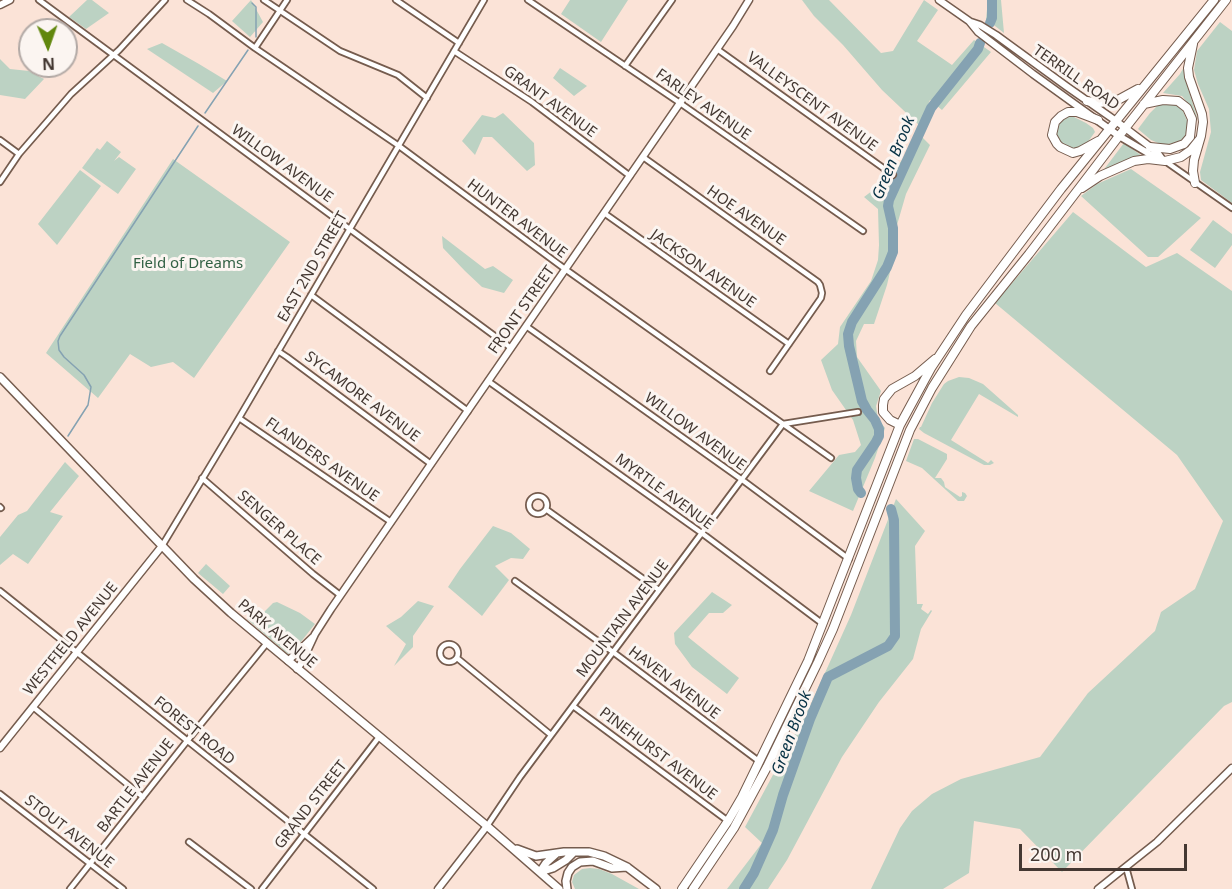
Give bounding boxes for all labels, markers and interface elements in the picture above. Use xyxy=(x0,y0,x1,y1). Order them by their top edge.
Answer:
north arrow xyxy=(18,18,78,78)
street label: TERRILL ROAD xyxy=(1029,42,1123,114)
street label: VALLEYSCENT AVENUE xyxy=(743,49,881,155)
text: N xyxy=(42,53,55,75)
street label: GRANT AVENUE xyxy=(500,62,600,142)
street label: FARLEY AVENUE xyxy=(652,66,754,144)
water label: Green Brook xyxy=(869,114,919,202)
street label: WILLOW AVENUE xyxy=(228,121,336,207)
street label: HUNTER AVENUE xyxy=(463,176,571,262)
street label: HOE AVENUE xyxy=(703,182,789,250)
street label: EAST 2ND STREET xyxy=(274,209,352,325)
street label: JACKSON AVENUE xyxy=(647,226,759,312)
park label: Field of Dreams xyxy=(133,255,243,273)
street label: FRONT STREET xyxy=(485,262,559,358)
street label: SYCAMORE AVENUE xyxy=(301,348,423,446)
street label: WILLOW AVENUE xyxy=(641,389,749,475)
street label: FLANDERS AVENUE xyxy=(262,414,382,506)
street label: MYRTLE AVENUE xyxy=(611,450,717,534)
street label: SENGER PLACE xyxy=(234,487,324,569)
street label: MOUNTAIN AVENUE xyxy=(573,557,673,681)
street label: WESTFIELD AVENUE xyxy=(20,579,122,699)
street label: PARK AVENUE xyxy=(234,596,320,672)
street label: HAVEN AVENUE xyxy=(625,643,723,723)
water label: Green Brook xyxy=(768,688,816,778)
street label: FOREST ROAD xyxy=(150,693,238,769)
street label: PINEHURST AVENUE xyxy=(596,704,720,804)
street label: BARTLE AVENUE xyxy=(94,735,178,837)
street label: GRAND STREET xyxy=(271,757,351,853)
street label: STOUT AVENUE xyxy=(21,792,117,872)
scale bar xyxy=(1022,832,1190,870)
text: 200 m xyxy=(1030,842,1082,866)

